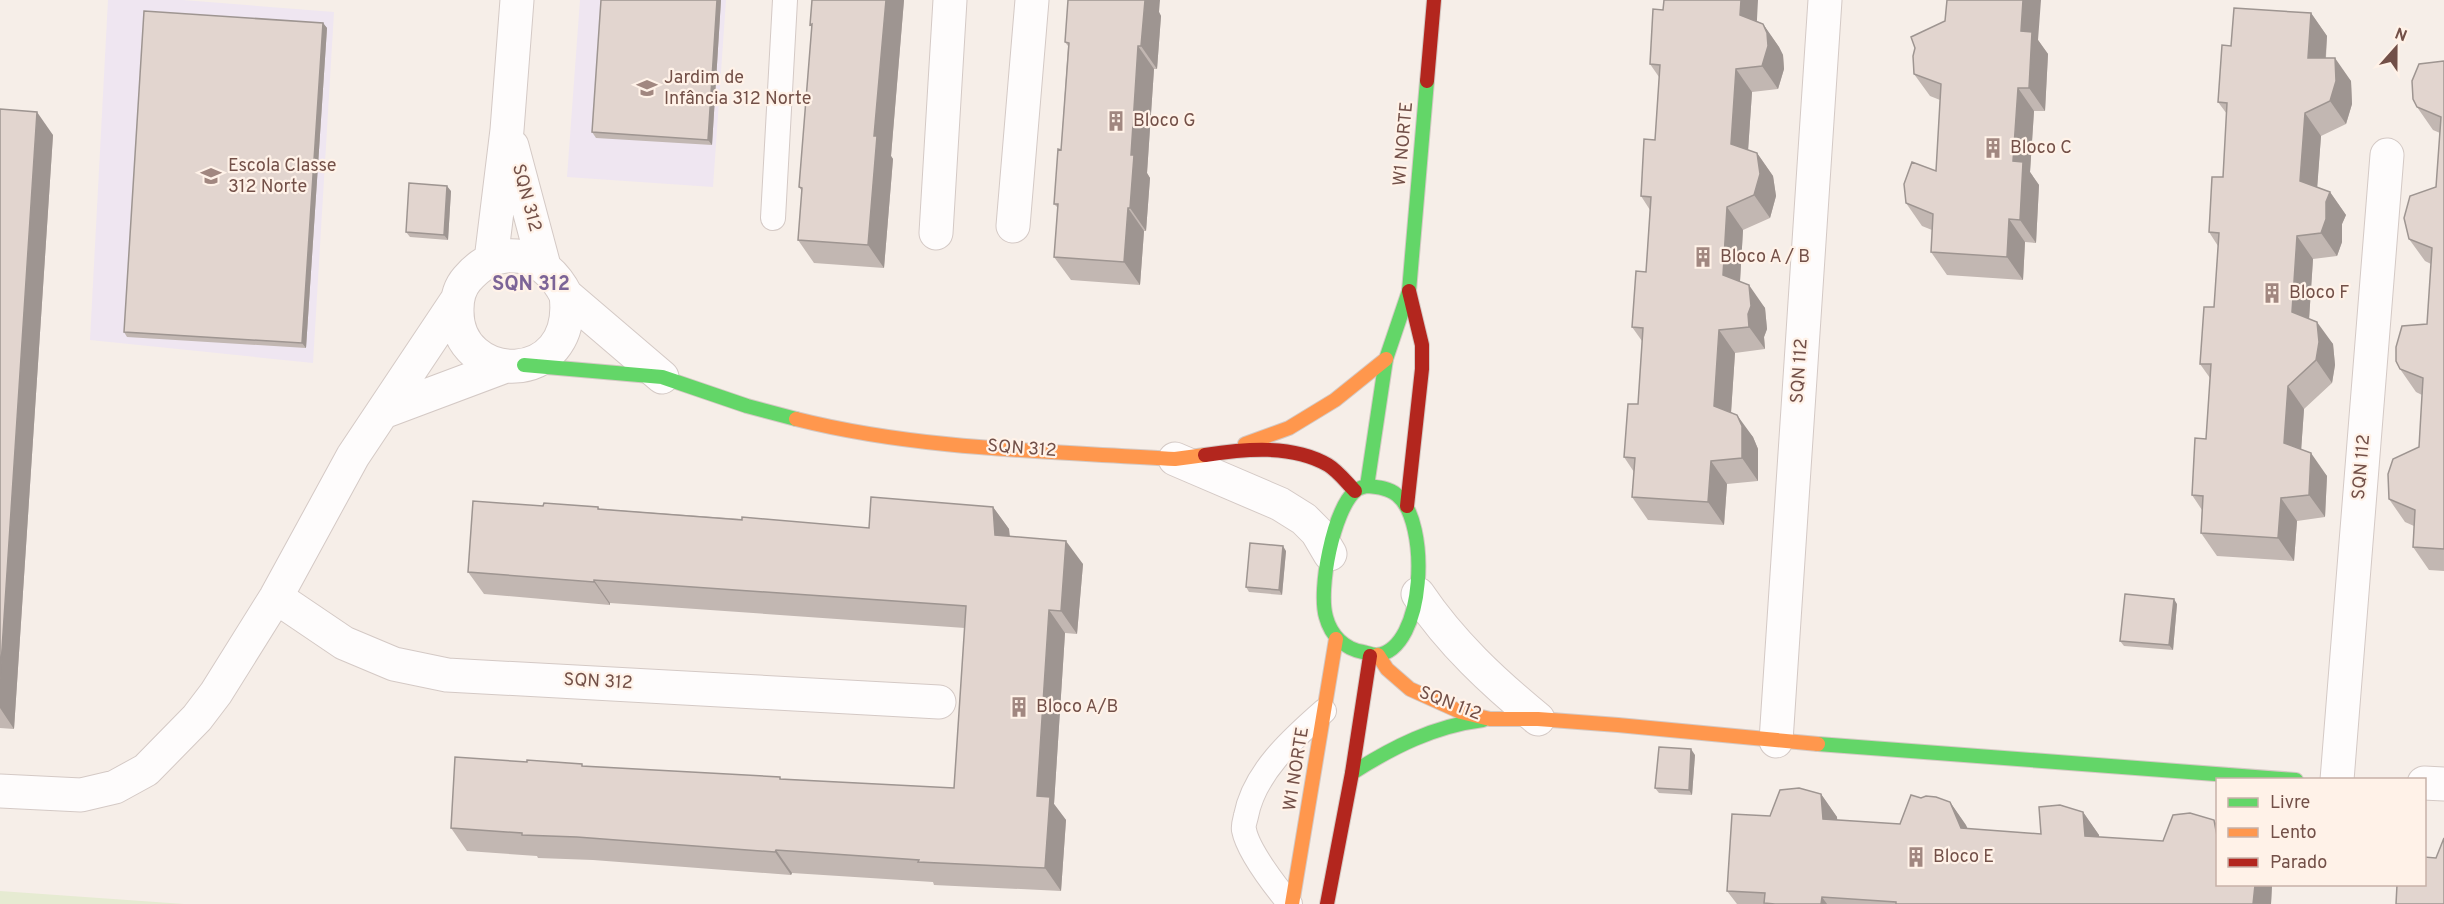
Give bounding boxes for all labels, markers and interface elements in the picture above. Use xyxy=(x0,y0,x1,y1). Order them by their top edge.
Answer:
north arrow xyxy=(2366,18,2426,78)
text: N xyxy=(2392,24,2410,47)
place label: Jardim de Infância 312 Norte xyxy=(664,67,811,111)
school or university icon: Jardim de Infância 312 Norte xyxy=(635,76,659,100)
street label: W1 NORTE xyxy=(1389,101,1419,187)
building icon: Bloco G xyxy=(1104,109,1128,133)
place label: Bloco G xyxy=(1133,110,1196,133)
building icon: Bloco C xyxy=(1981,136,2005,160)
place label: Bloco C xyxy=(2010,137,2072,160)
place label: Escola Classe 312 Norte xyxy=(228,155,337,199)
street label: SQN 312 xyxy=(506,162,546,234)
school or university icon: Escola Classe 312 Norte xyxy=(199,164,223,188)
building icon: Bloco A / B xyxy=(1691,245,1715,269)
place label: Bloco A / B xyxy=(1720,246,1810,269)
district label: SQN 312 xyxy=(492,272,570,298)
building icon: Bloco F xyxy=(2260,281,2284,305)
place label: Bloco F xyxy=(2289,282,2349,305)
street label: SQN 112 xyxy=(1786,338,1814,404)
street label: SQN 112 xyxy=(2348,433,2376,501)
street label: SQN 312 xyxy=(987,435,1057,463)
street label: SQN 312 xyxy=(563,669,633,695)
street label: SQN 112 xyxy=(1415,682,1485,726)
building icon: Bloco A/B xyxy=(1007,695,1031,719)
place label: Bloco A/B xyxy=(1036,696,1118,719)
street label: W1 NORTE xyxy=(1279,725,1315,813)
legend xyxy=(2216,778,2426,886)
text: Livre xyxy=(2270,792,2310,815)
text: Lento xyxy=(2270,822,2316,845)
building icon: Bloco E xyxy=(1904,845,1928,869)
place label: Bloco E xyxy=(1933,846,1994,869)
text: Parado xyxy=(2270,852,2327,875)

